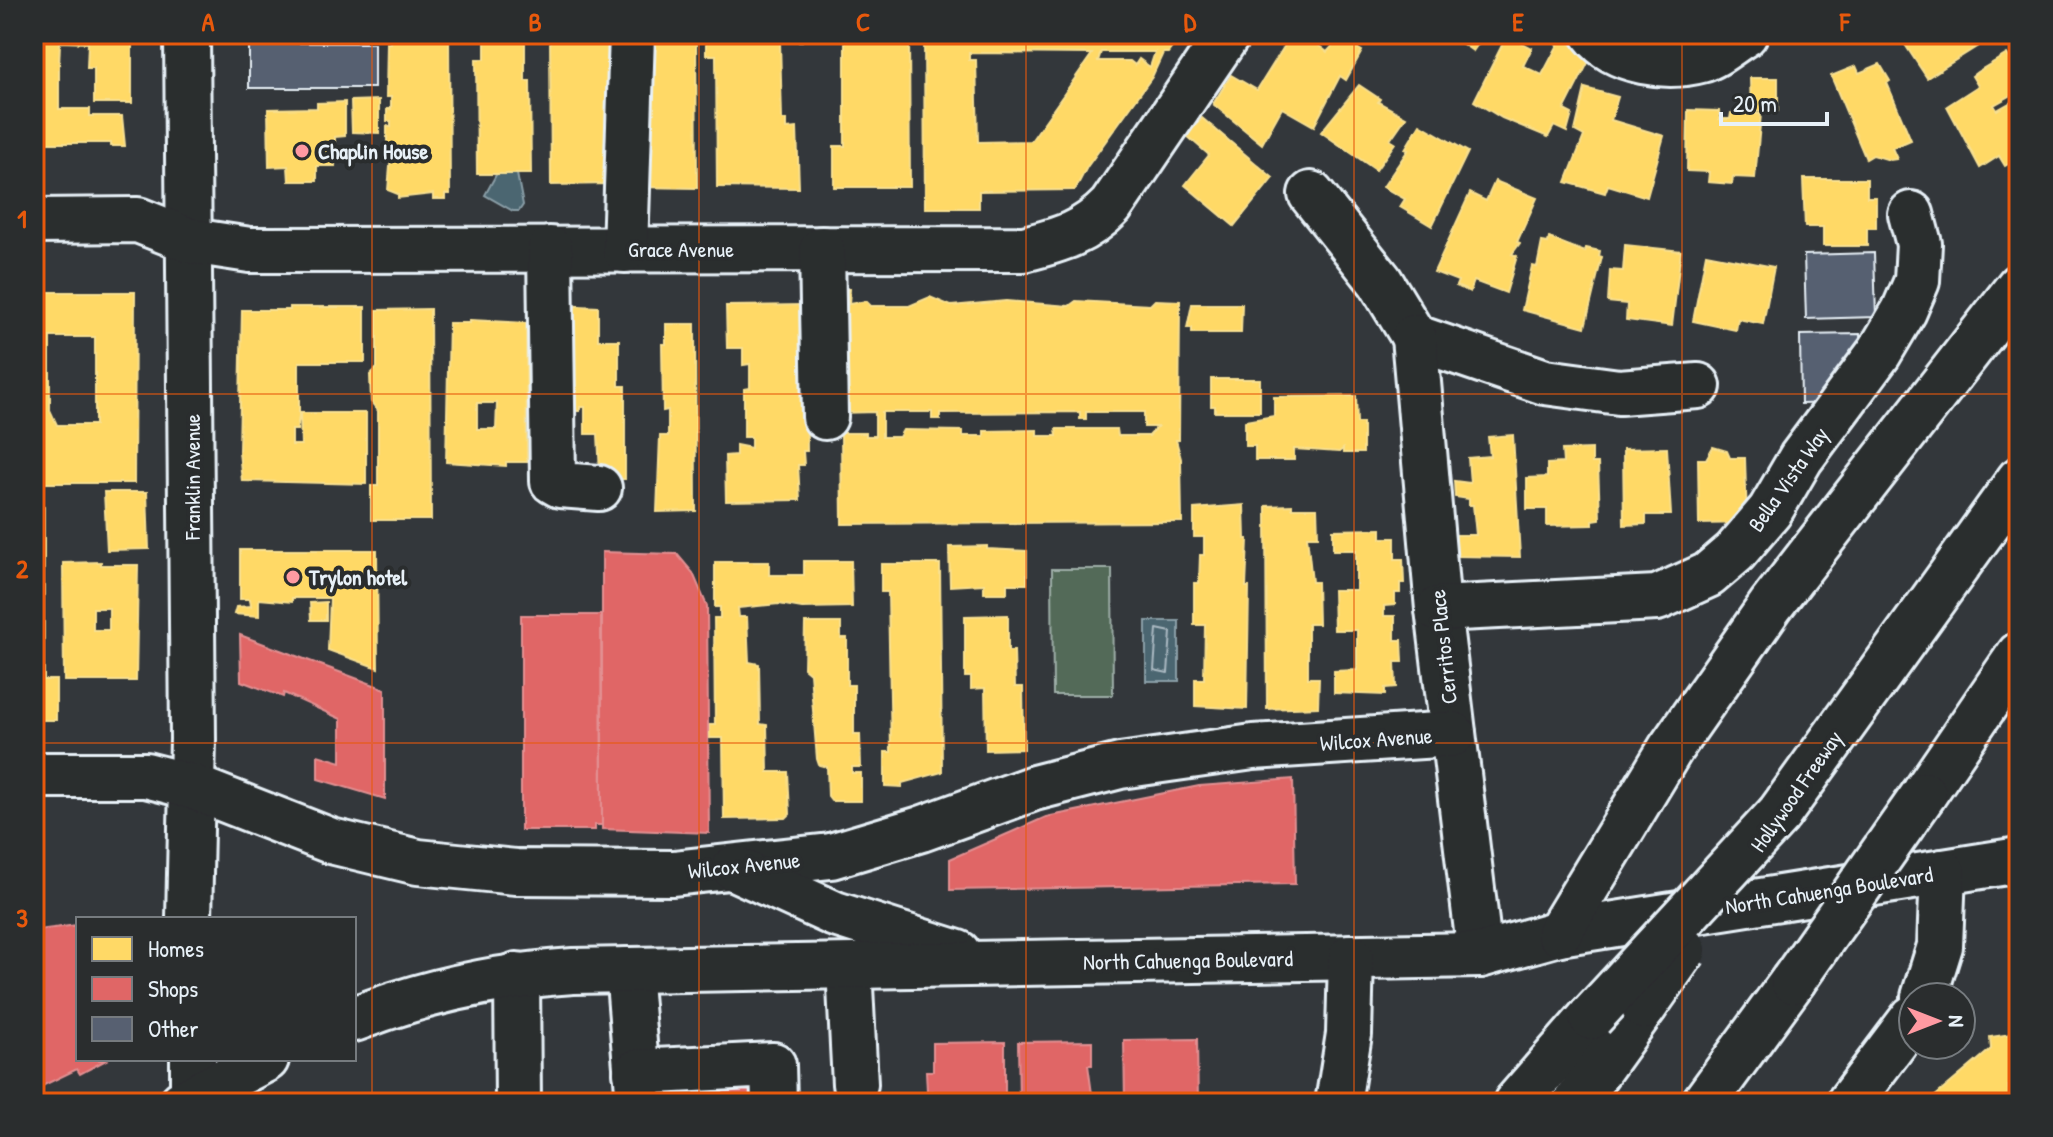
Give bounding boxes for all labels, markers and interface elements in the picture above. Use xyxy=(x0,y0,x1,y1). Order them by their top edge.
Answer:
text: A xyxy=(202,4,215,39)
text: B xyxy=(528,4,542,39)
text: C xyxy=(856,4,870,39)
text: D xyxy=(1184,4,1197,39)
text: E xyxy=(1512,4,1524,39)
text: F xyxy=(1839,4,1851,39)
scale bar xyxy=(1721,76,1827,126)
text: 20 m xyxy=(1733,87,1777,119)
place label: Chaplin House xyxy=(318,136,429,167)
marker: Chaplin House xyxy=(293,142,311,160)
text: 1 xyxy=(17,201,27,236)
street label: Grace Avenue xyxy=(628,234,734,264)
street label: Franklin Avenue xyxy=(177,414,207,541)
street label: Bella Vista Way xyxy=(1741,421,1835,537)
text: 2 xyxy=(16,551,29,586)
place label: Trylon hotel xyxy=(308,562,408,593)
marker: Trylon hotel xyxy=(284,568,302,586)
street label: Cerritos Place xyxy=(1422,588,1464,706)
street label: Wilcox Avenue xyxy=(1319,720,1433,758)
street label: Hollywood Freeway xyxy=(1743,724,1849,858)
street label: Wilcox Avenue xyxy=(687,844,802,886)
street label: North Cahuenga Boulevard xyxy=(1723,859,1935,921)
text: 3 xyxy=(16,900,28,935)
legend xyxy=(76,917,356,1061)
text: Homes xyxy=(148,932,204,964)
street label: North Cahuenga Boulevard xyxy=(1083,943,1294,977)
text: Shops xyxy=(148,972,198,1004)
north arrow xyxy=(1897,981,1977,1061)
text: Other xyxy=(148,1012,198,1044)
text: N xyxy=(1942,1015,1972,1027)

